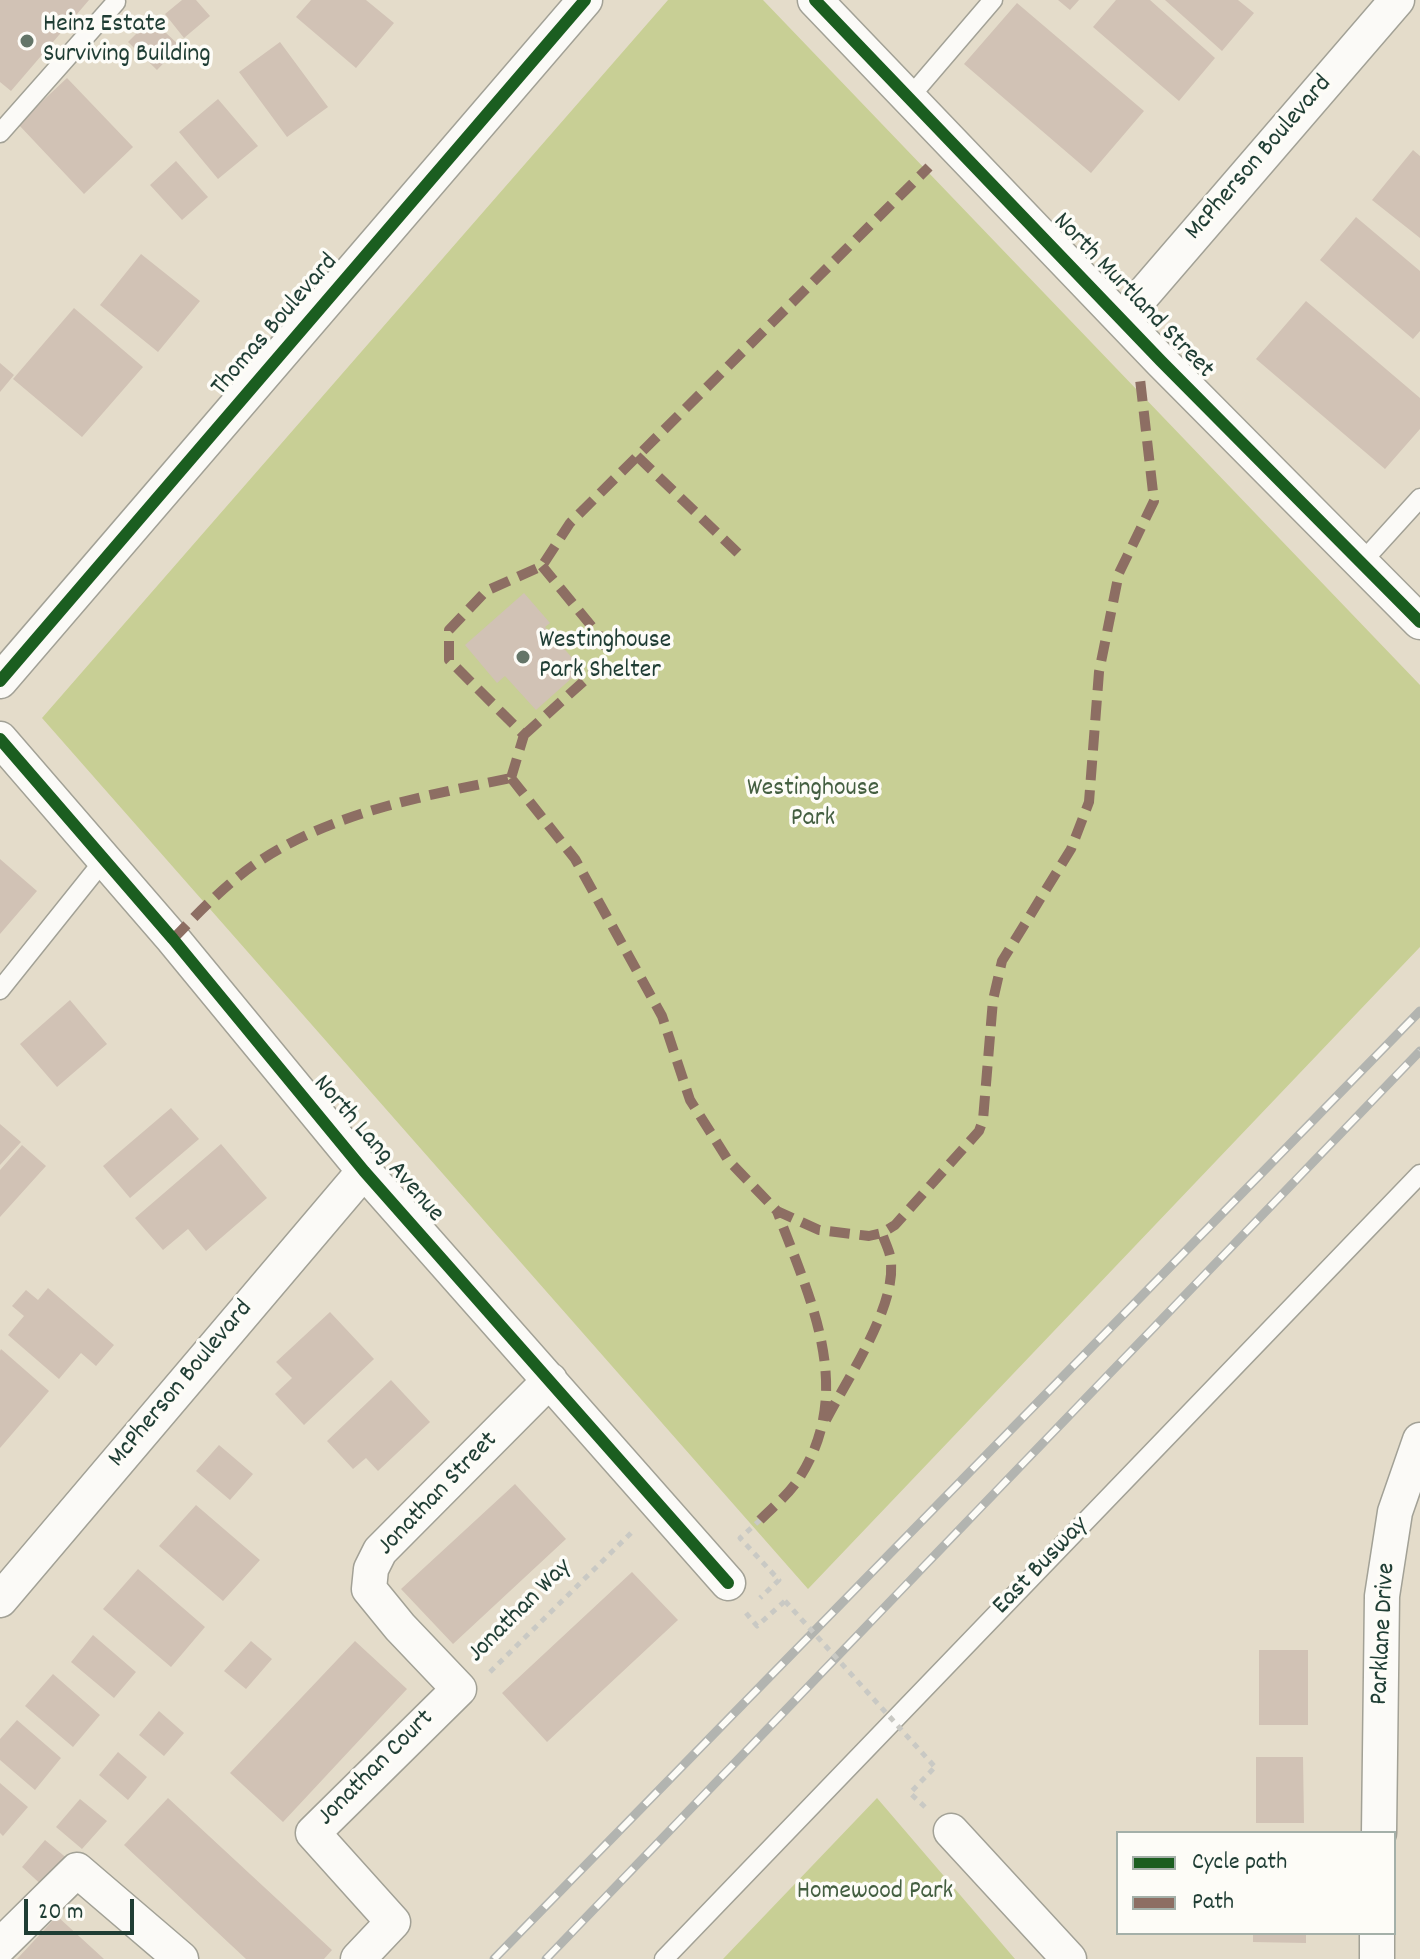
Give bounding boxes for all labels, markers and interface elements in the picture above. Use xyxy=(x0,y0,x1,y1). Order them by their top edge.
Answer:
place label: Heinz Estate Surviving Building xyxy=(43,10,211,72)
marker: Heinz Estate Surviving Building xyxy=(18,32,36,50)
street label: McPherson Boulevard xyxy=(1180,70,1340,248)
street label: North Murtland Street xyxy=(1045,207,1219,387)
street label: Thomas Boulevard xyxy=(206,248,346,404)
place label: Westinghouse Park Shelter xyxy=(539,626,671,688)
marker: Westinghouse Park Shelter xyxy=(514,648,532,666)
park label: Westinghouse Park xyxy=(747,774,879,836)
street label: North Lang Avenue xyxy=(305,1070,449,1230)
street label: McPherson Boulevard xyxy=(103,1295,261,1475)
street label: Jonathan Street xyxy=(372,1427,506,1563)
street label: East Busway xyxy=(988,1511,1096,1623)
street label: Jonathan Way xyxy=(462,1553,580,1671)
street label: Parklane Drive xyxy=(1366,1562,1404,1706)
street label: Jonathan Court xyxy=(312,1704,442,1834)
legend xyxy=(1116,1831,1396,1935)
text: Cycle path xyxy=(1192,1846,1287,1880)
park label: Homewood Park xyxy=(797,1877,953,1909)
scale bar xyxy=(28,1883,138,1933)
text: Path xyxy=(1192,1886,1234,1920)
text: 20 m xyxy=(38,1896,84,1930)

